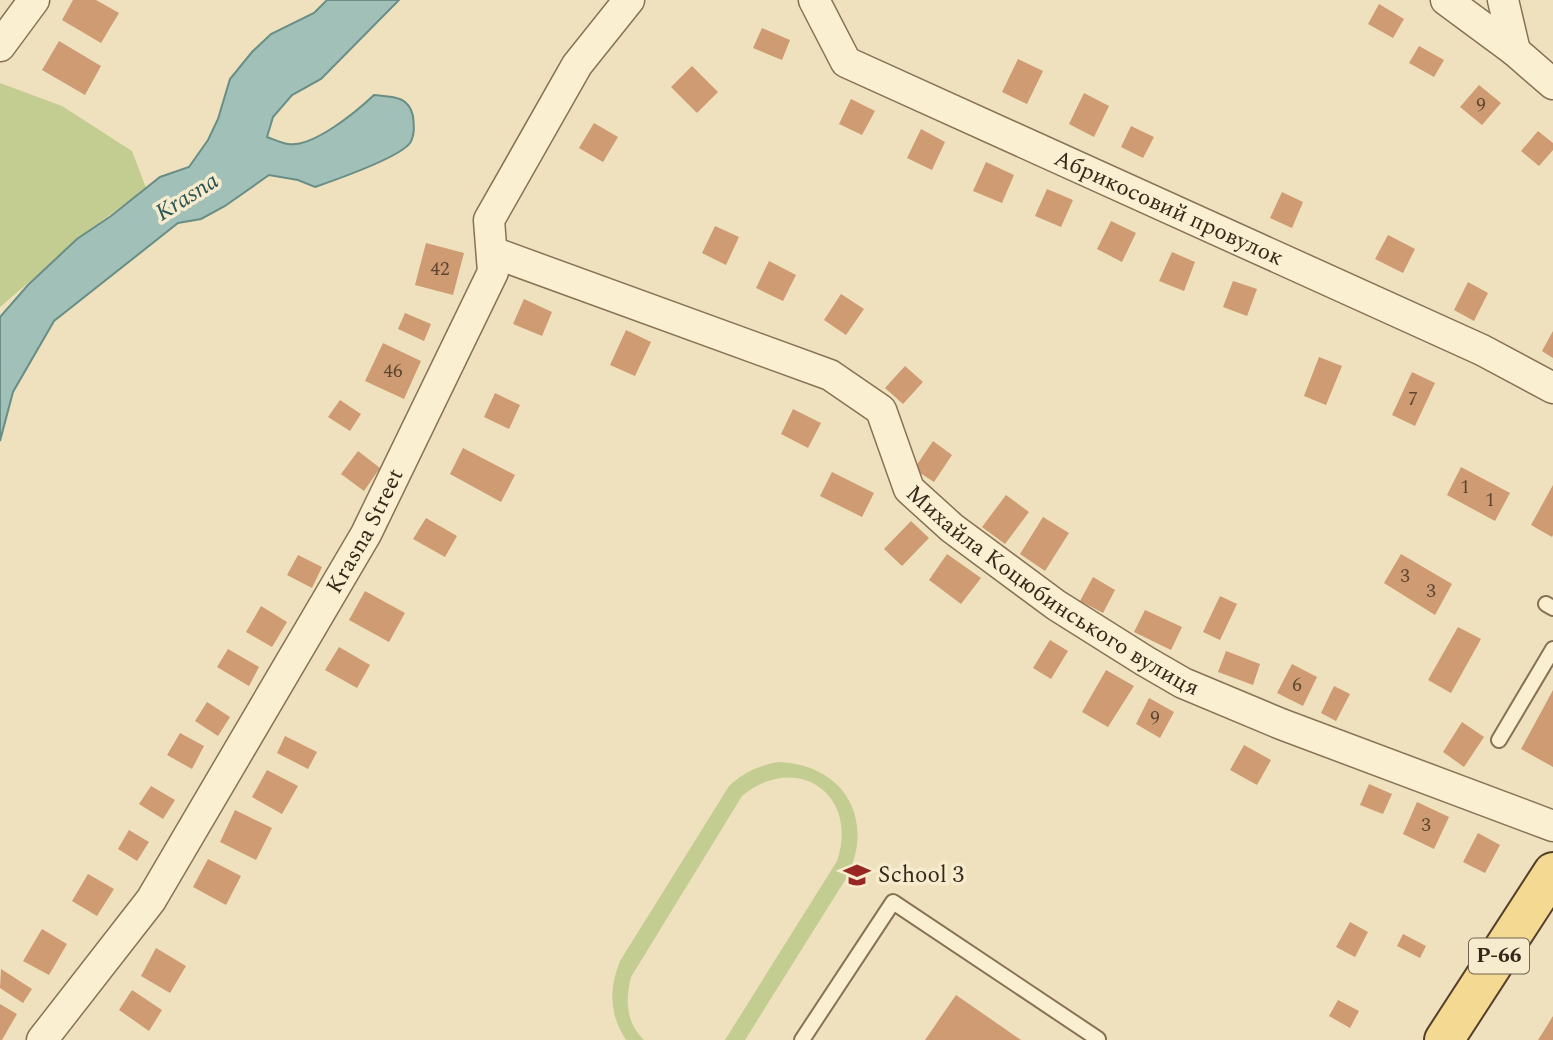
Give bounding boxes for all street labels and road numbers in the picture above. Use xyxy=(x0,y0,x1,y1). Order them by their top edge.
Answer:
street label: Абрикосовий провулок xyxy=(1048,141,1289,275)
street label: Krasna Street xyxy=(317,462,413,600)
street label: Михайла Коцюбинського вулиця xyxy=(898,477,1205,705)
road number: Р-66 xyxy=(1469,939,1529,974)

